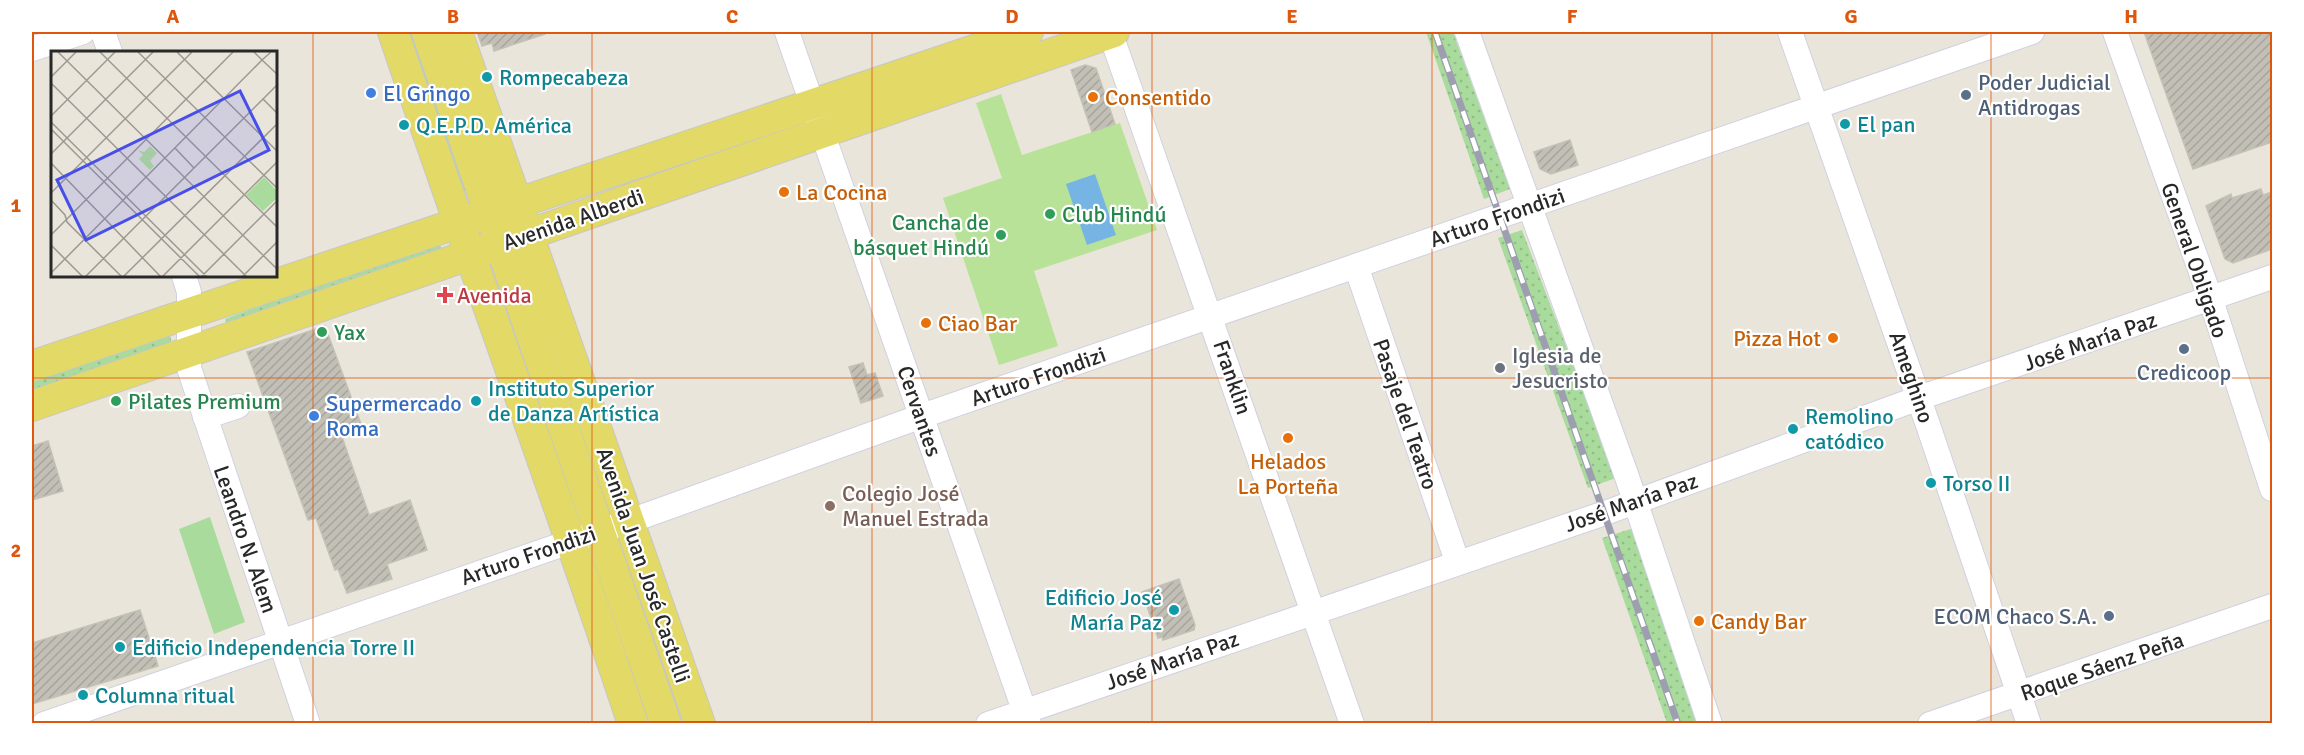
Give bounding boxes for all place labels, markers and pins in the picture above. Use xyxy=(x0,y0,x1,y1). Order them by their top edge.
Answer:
place label: Rompecabeza xyxy=(499,64,629,91)
place label: Poder Judicial Antidrogas xyxy=(1978,69,2111,121)
marker: Rompecabeza xyxy=(480,70,494,84)
place label: El Gringo xyxy=(383,80,470,107)
place label: Consentido xyxy=(1105,84,1211,111)
marker: El Gringo xyxy=(364,86,378,100)
marker: Poder Judicial Antidrogas xyxy=(1959,88,1973,102)
marker: Consentido xyxy=(1086,90,1100,104)
place label: El pan xyxy=(1857,111,1916,138)
place label: Q.E.P.D. América xyxy=(416,112,572,139)
marker: El pan xyxy=(1838,117,1852,131)
marker: Q.E.P.D. América xyxy=(397,118,411,132)
place label: La Cocina xyxy=(796,179,888,206)
marker: La Cocina xyxy=(777,185,791,199)
place label: Club Hindú xyxy=(1062,201,1166,228)
marker: Club Hindú xyxy=(1043,207,1057,221)
place label: Cancha de básquet Hindú xyxy=(853,209,989,261)
marker: Cancha de básquet Hindú xyxy=(994,228,1008,242)
place label: Avenida xyxy=(457,282,532,309)
marker: Avenida xyxy=(438,288,452,302)
place label: Ciao Bar xyxy=(938,310,1017,337)
marker: Ciao Bar xyxy=(919,316,933,330)
place label: Yax xyxy=(334,319,365,346)
marker: Yax xyxy=(315,325,329,339)
place label: Pizza Hot xyxy=(1733,325,1821,352)
marker: Pizza Hot xyxy=(1826,331,1840,345)
place label: Iglesia de Jesucristo xyxy=(1512,342,1608,394)
marker: Credicoop xyxy=(2177,342,2191,356)
place label: Credicoop xyxy=(2137,359,2231,386)
marker: Iglesia de Jesucristo xyxy=(1493,361,1507,375)
place label: Instituto Superior de Danza Artística xyxy=(488,375,659,427)
place label: Pilates Premium xyxy=(128,388,281,415)
place label: Supermercado Roma xyxy=(326,390,462,442)
marker: Pilates Premium xyxy=(109,394,123,408)
marker: Instituto Superior de Danza Artística xyxy=(469,394,483,408)
place label: Remolino catódico xyxy=(1805,403,1894,455)
marker: Supermercado Roma xyxy=(307,409,321,423)
marker: Remolino catódico xyxy=(1786,422,1800,436)
marker: Helados La Porteña xyxy=(1281,431,1295,445)
place label: Helados La Porteña xyxy=(1238,448,1338,500)
place label: Torso II xyxy=(1943,470,2010,497)
marker: Torso II xyxy=(1924,476,1938,490)
place label: Colegio José Manuel Estrada xyxy=(842,480,989,532)
marker: Colegio José Manuel Estrada xyxy=(823,499,837,513)
place label: Edificio José María Paz xyxy=(1045,584,1162,636)
marker: Edificio José María Paz xyxy=(1167,603,1181,617)
place label: ECOM Chaco S.A. xyxy=(1934,603,2097,630)
place label: Candy Bar xyxy=(1711,608,1807,635)
marker: ECOM Chaco S.A. xyxy=(2102,609,2116,623)
marker: Candy Bar xyxy=(1692,614,1706,628)
place label: Edificio Independencia Torre II xyxy=(132,634,415,661)
marker: Edificio Independencia Torre II xyxy=(113,640,127,654)
place label: Columna ritual xyxy=(95,682,235,709)
marker: Columna ritual xyxy=(76,688,90,702)

